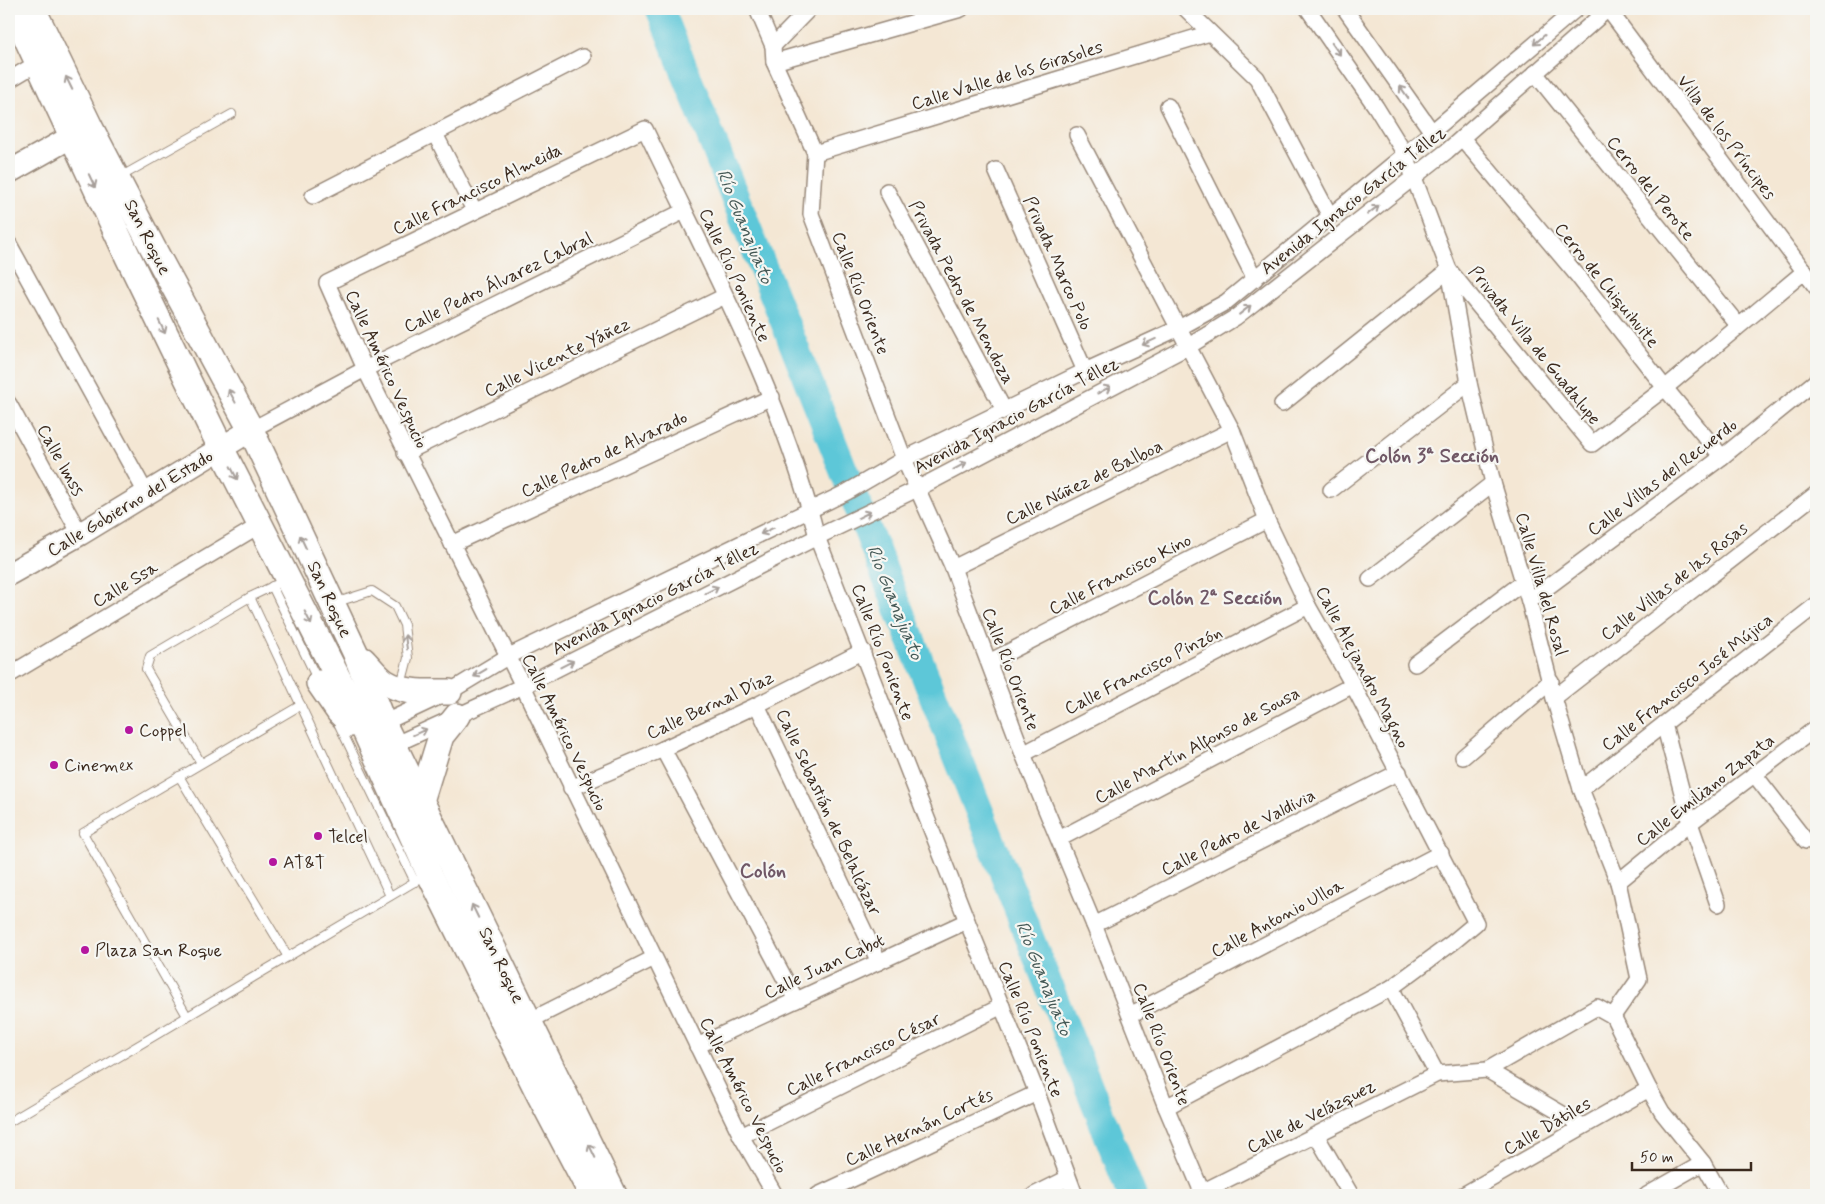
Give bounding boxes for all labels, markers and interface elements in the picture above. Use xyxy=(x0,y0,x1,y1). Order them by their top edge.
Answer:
street label: Calle Valle de los Girasoles xyxy=(908,35,1106,117)
one-way arrow xyxy=(1533,35,1546,46)
one-way arrow xyxy=(1331,42,1341,56)
street label: Villa de los Príncipes xyxy=(1671,70,1781,205)
one-way arrow xyxy=(64,76,73,91)
one-way arrow xyxy=(1399,85,1409,99)
street label: Avenida Ignacio García Téllez xyxy=(1256,121,1451,281)
street label: Cerro del Perote xyxy=(1601,131,1700,246)
street label: Calle Francisco Almeida xyxy=(389,138,566,241)
water label: Río Guanajuato xyxy=(710,165,779,289)
one-way arrow xyxy=(88,173,97,188)
street label: Privada Marco Polo xyxy=(1017,193,1097,334)
street label: San Roque xyxy=(118,195,176,280)
street label: Privada Pedro de Mendoza xyxy=(902,196,1020,388)
one-way arrow xyxy=(1366,204,1379,215)
street label: Calle Río Poniente xyxy=(693,205,776,346)
street label: Cerro de Chiquihuite xyxy=(1548,218,1664,353)
street label: Calle Pedro Álvarez Cabral xyxy=(400,227,597,339)
street label: Calle Río Oriente xyxy=(826,228,895,358)
street label: Privada Villa de Guadalupe xyxy=(1463,261,1606,430)
street label: Calle Américo Vespucio xyxy=(339,286,433,453)
one-way arrow xyxy=(1238,305,1252,315)
street label: Calle Vicente Yáñez xyxy=(481,312,634,404)
one-way arrow xyxy=(158,320,168,335)
one-way arrow xyxy=(1142,338,1157,347)
street label: Avenida Ignacio García Téllez xyxy=(910,352,1123,480)
one-way arrow xyxy=(1096,385,1111,394)
one-way arrow xyxy=(227,388,237,403)
street label: Calle Pedro de Alvarado xyxy=(517,406,691,504)
street label: Calle Villas del Recuerdo xyxy=(1583,413,1743,542)
street label: Calle Imss xyxy=(31,420,90,501)
street label: Calle Núñez de Balboa xyxy=(1002,434,1167,531)
district label: Colón 3ª Sección xyxy=(1365,443,1499,470)
street label: Calle Gobierno del Estado xyxy=(43,445,218,563)
one-way arrow xyxy=(952,461,967,470)
one-way arrow xyxy=(229,466,239,481)
one-way arrow xyxy=(856,509,871,519)
street label: Calle Villa del Rosal xyxy=(1509,510,1573,659)
street label: Calle Villas de las Rosas xyxy=(1596,517,1753,647)
one-way arrow xyxy=(759,526,774,536)
street label: Calle Francisco Kino xyxy=(1045,529,1196,621)
one-way arrow xyxy=(298,535,307,550)
street label: Avenida Ignacio García Téllez xyxy=(548,536,763,662)
water label: Río Guanajuato xyxy=(860,541,929,665)
street label: Calle Ssa xyxy=(88,556,163,614)
street label: San Roque xyxy=(301,557,357,642)
street label: Calle Río Poniente xyxy=(845,580,919,724)
street label: Calle Alejandro Magno xyxy=(1307,582,1415,754)
one-way arrow xyxy=(704,585,719,594)
district label: Colón 2ª Sección xyxy=(1148,585,1282,612)
street label: Calle Río Oriente xyxy=(976,604,1045,734)
street label: Calle Francisco José Mújica xyxy=(1597,608,1778,757)
one-way arrow xyxy=(304,610,313,625)
street label: Calle Francisco Pinzón xyxy=(1061,621,1226,721)
one-way arrow xyxy=(401,634,411,650)
street label: Calle Américo Vespucio xyxy=(516,650,613,815)
one-way arrow xyxy=(559,659,574,668)
street label: Calle Bernal Díaz xyxy=(643,666,778,746)
one-way arrow xyxy=(474,669,488,679)
street label: Calle Martín Alfonso de Sousa xyxy=(1091,682,1305,812)
street label: Calle Sebastián de Belalcázar xyxy=(770,705,887,920)
place label: Coppel xyxy=(139,719,187,743)
marker: Coppel xyxy=(123,724,135,736)
one-way arrow xyxy=(412,727,427,737)
street label: Calle Emiliano Zapata xyxy=(1631,729,1780,853)
place label: Cinemex xyxy=(64,754,134,778)
marker: Cinemex xyxy=(48,759,60,771)
street label: Calle Pedro de Valdivia xyxy=(1157,784,1320,882)
place label: Telcel xyxy=(328,825,368,849)
marker: Telcel xyxy=(312,830,324,842)
place label: AT&T xyxy=(283,851,325,875)
marker: AT&T xyxy=(267,856,279,868)
district label: Colón xyxy=(740,858,786,885)
street label: Calle Antonio Ulloa xyxy=(1207,874,1348,964)
one-way arrow xyxy=(470,904,479,919)
water label: Río Guanajuato xyxy=(1009,917,1078,1041)
street label: San Roque xyxy=(472,923,530,1008)
street label: Calle Juan Cabot xyxy=(760,928,889,1005)
place label: Plaza San Roque xyxy=(95,939,222,963)
marker: Plaza San Roque xyxy=(79,944,91,956)
street label: Calle Río Poniente xyxy=(992,958,1068,1101)
street label: Calle Río Oriente xyxy=(1127,979,1196,1109)
street label: Calle Francisco César xyxy=(782,1007,945,1103)
street label: Calle Américo Vespucio xyxy=(693,1013,793,1178)
street label: Calle de Velázquez xyxy=(1243,1074,1380,1160)
street label: Calle Hernán Cortés xyxy=(842,1083,997,1173)
street label: Calle Dátiles xyxy=(1499,1092,1596,1162)
scale bar xyxy=(1632,1139,1751,1171)
one-way arrow xyxy=(587,1144,597,1159)
text: 50 m xyxy=(1640,1148,1674,1168)

